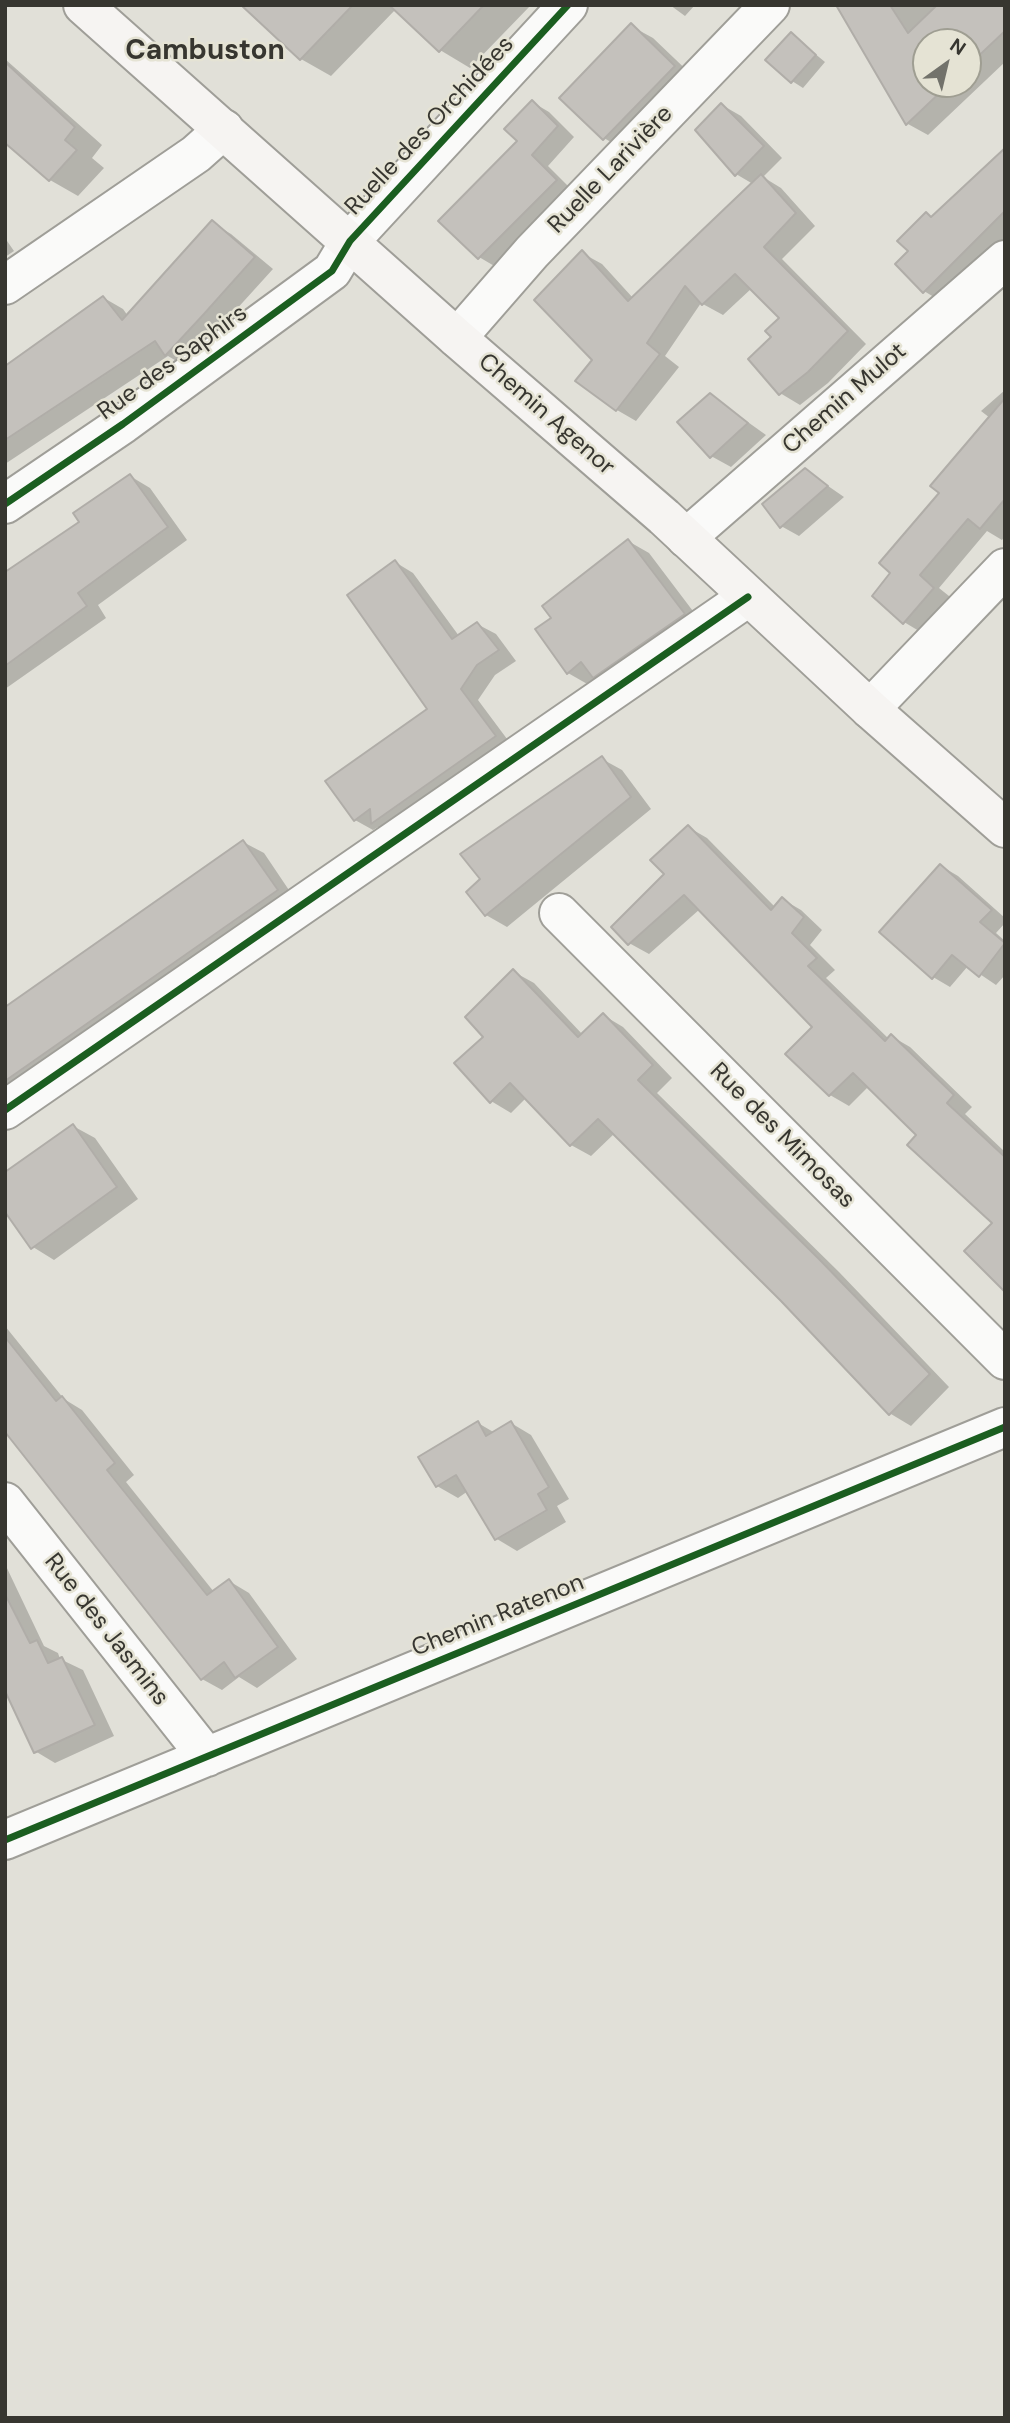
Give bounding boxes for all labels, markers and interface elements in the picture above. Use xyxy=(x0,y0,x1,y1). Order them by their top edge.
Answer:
north arrow xyxy=(912,28,982,98)
street label: Ruelle des Orchidées xyxy=(340,31,520,221)
text: N xyxy=(945,33,971,61)
district label: Cambuston xyxy=(125,35,285,69)
street label: Ruelle Larivière xyxy=(543,100,679,240)
street label: Rue des Saphirs xyxy=(93,299,253,427)
street label: Chemin Mulot xyxy=(777,337,913,461)
street label: Chemin Agenor xyxy=(472,348,620,482)
street label: Rue des Mimosas xyxy=(703,1057,861,1215)
street label: Rue des Jasmins xyxy=(38,1548,174,1712)
street label: Chemin Ratenon xyxy=(408,1568,588,1664)

